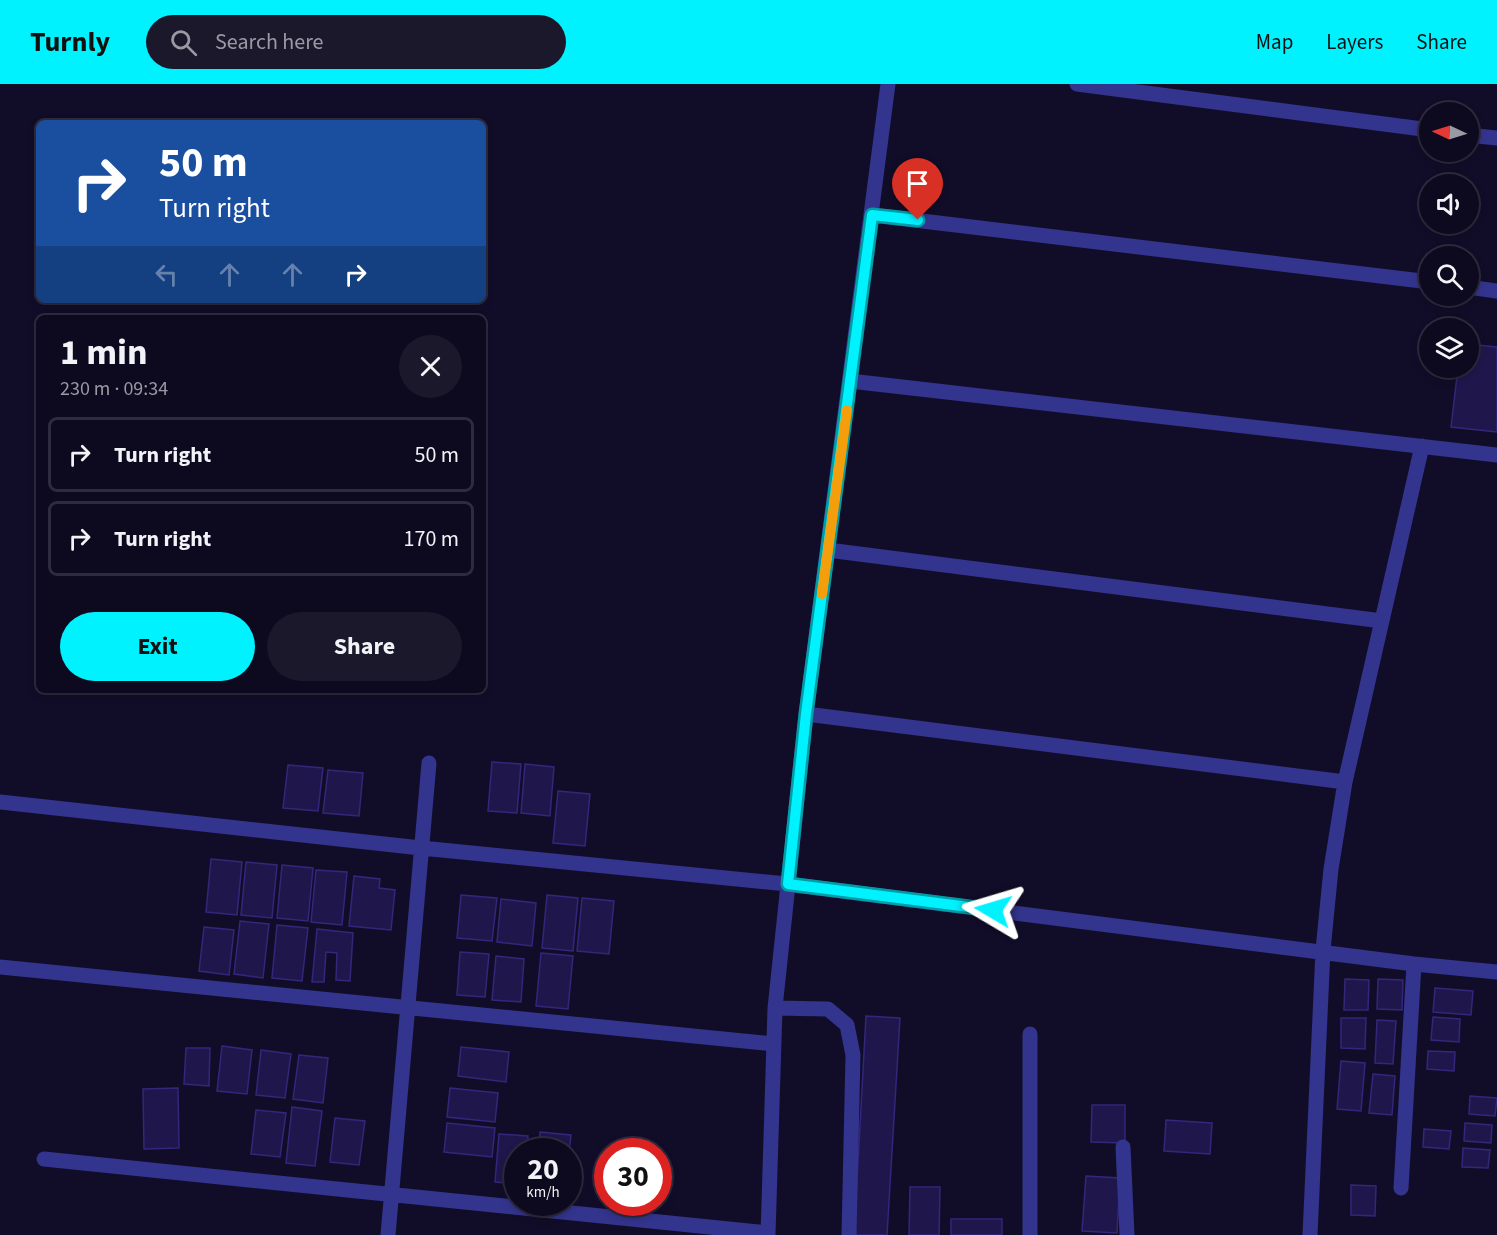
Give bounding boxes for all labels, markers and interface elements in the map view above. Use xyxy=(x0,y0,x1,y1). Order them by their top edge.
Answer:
search box xyxy=(146,15,566,69)
text: Turnly xyxy=(30,22,110,62)
icon: search xyxy=(167,26,200,59)
text: Search here xyxy=(215,26,324,58)
text: Map xyxy=(1256,27,1293,57)
text: Layers xyxy=(1326,27,1383,57)
text: Share xyxy=(1416,27,1467,57)
north arrow xyxy=(1419,102,1479,162)
map controls xyxy=(1419,102,1479,378)
text: 50 m xyxy=(159,133,248,193)
icon: right xyxy=(60,144,138,222)
pin xyxy=(892,158,943,220)
icon: arrive xyxy=(901,167,934,200)
button: sound xyxy=(1419,174,1479,234)
text: Turn right xyxy=(159,189,270,228)
button: search xyxy=(1419,246,1479,306)
icon: left xyxy=(150,258,183,291)
icon: ahead xyxy=(213,258,246,291)
icon: ahead xyxy=(276,258,309,291)
icon: right xyxy=(339,258,372,291)
button: layers xyxy=(1419,318,1479,378)
text: 1 min xyxy=(60,327,148,378)
button: close xyxy=(399,335,462,398)
text: 230 m · 09:34 xyxy=(60,375,168,403)
icon: right xyxy=(63,438,96,471)
text: Turn right xyxy=(114,439,211,471)
text: 50 m xyxy=(414,439,459,471)
icon: right xyxy=(63,522,96,555)
text: Turn right xyxy=(114,523,211,555)
text: 170 m xyxy=(404,523,459,555)
button: Exit xyxy=(60,612,255,681)
button: Share xyxy=(267,612,462,681)
position arrow xyxy=(961,878,1025,942)
speed limit sign: 30 xyxy=(594,1138,672,1216)
text: 20 xyxy=(527,1148,559,1191)
text: km/h xyxy=(526,1182,560,1203)

